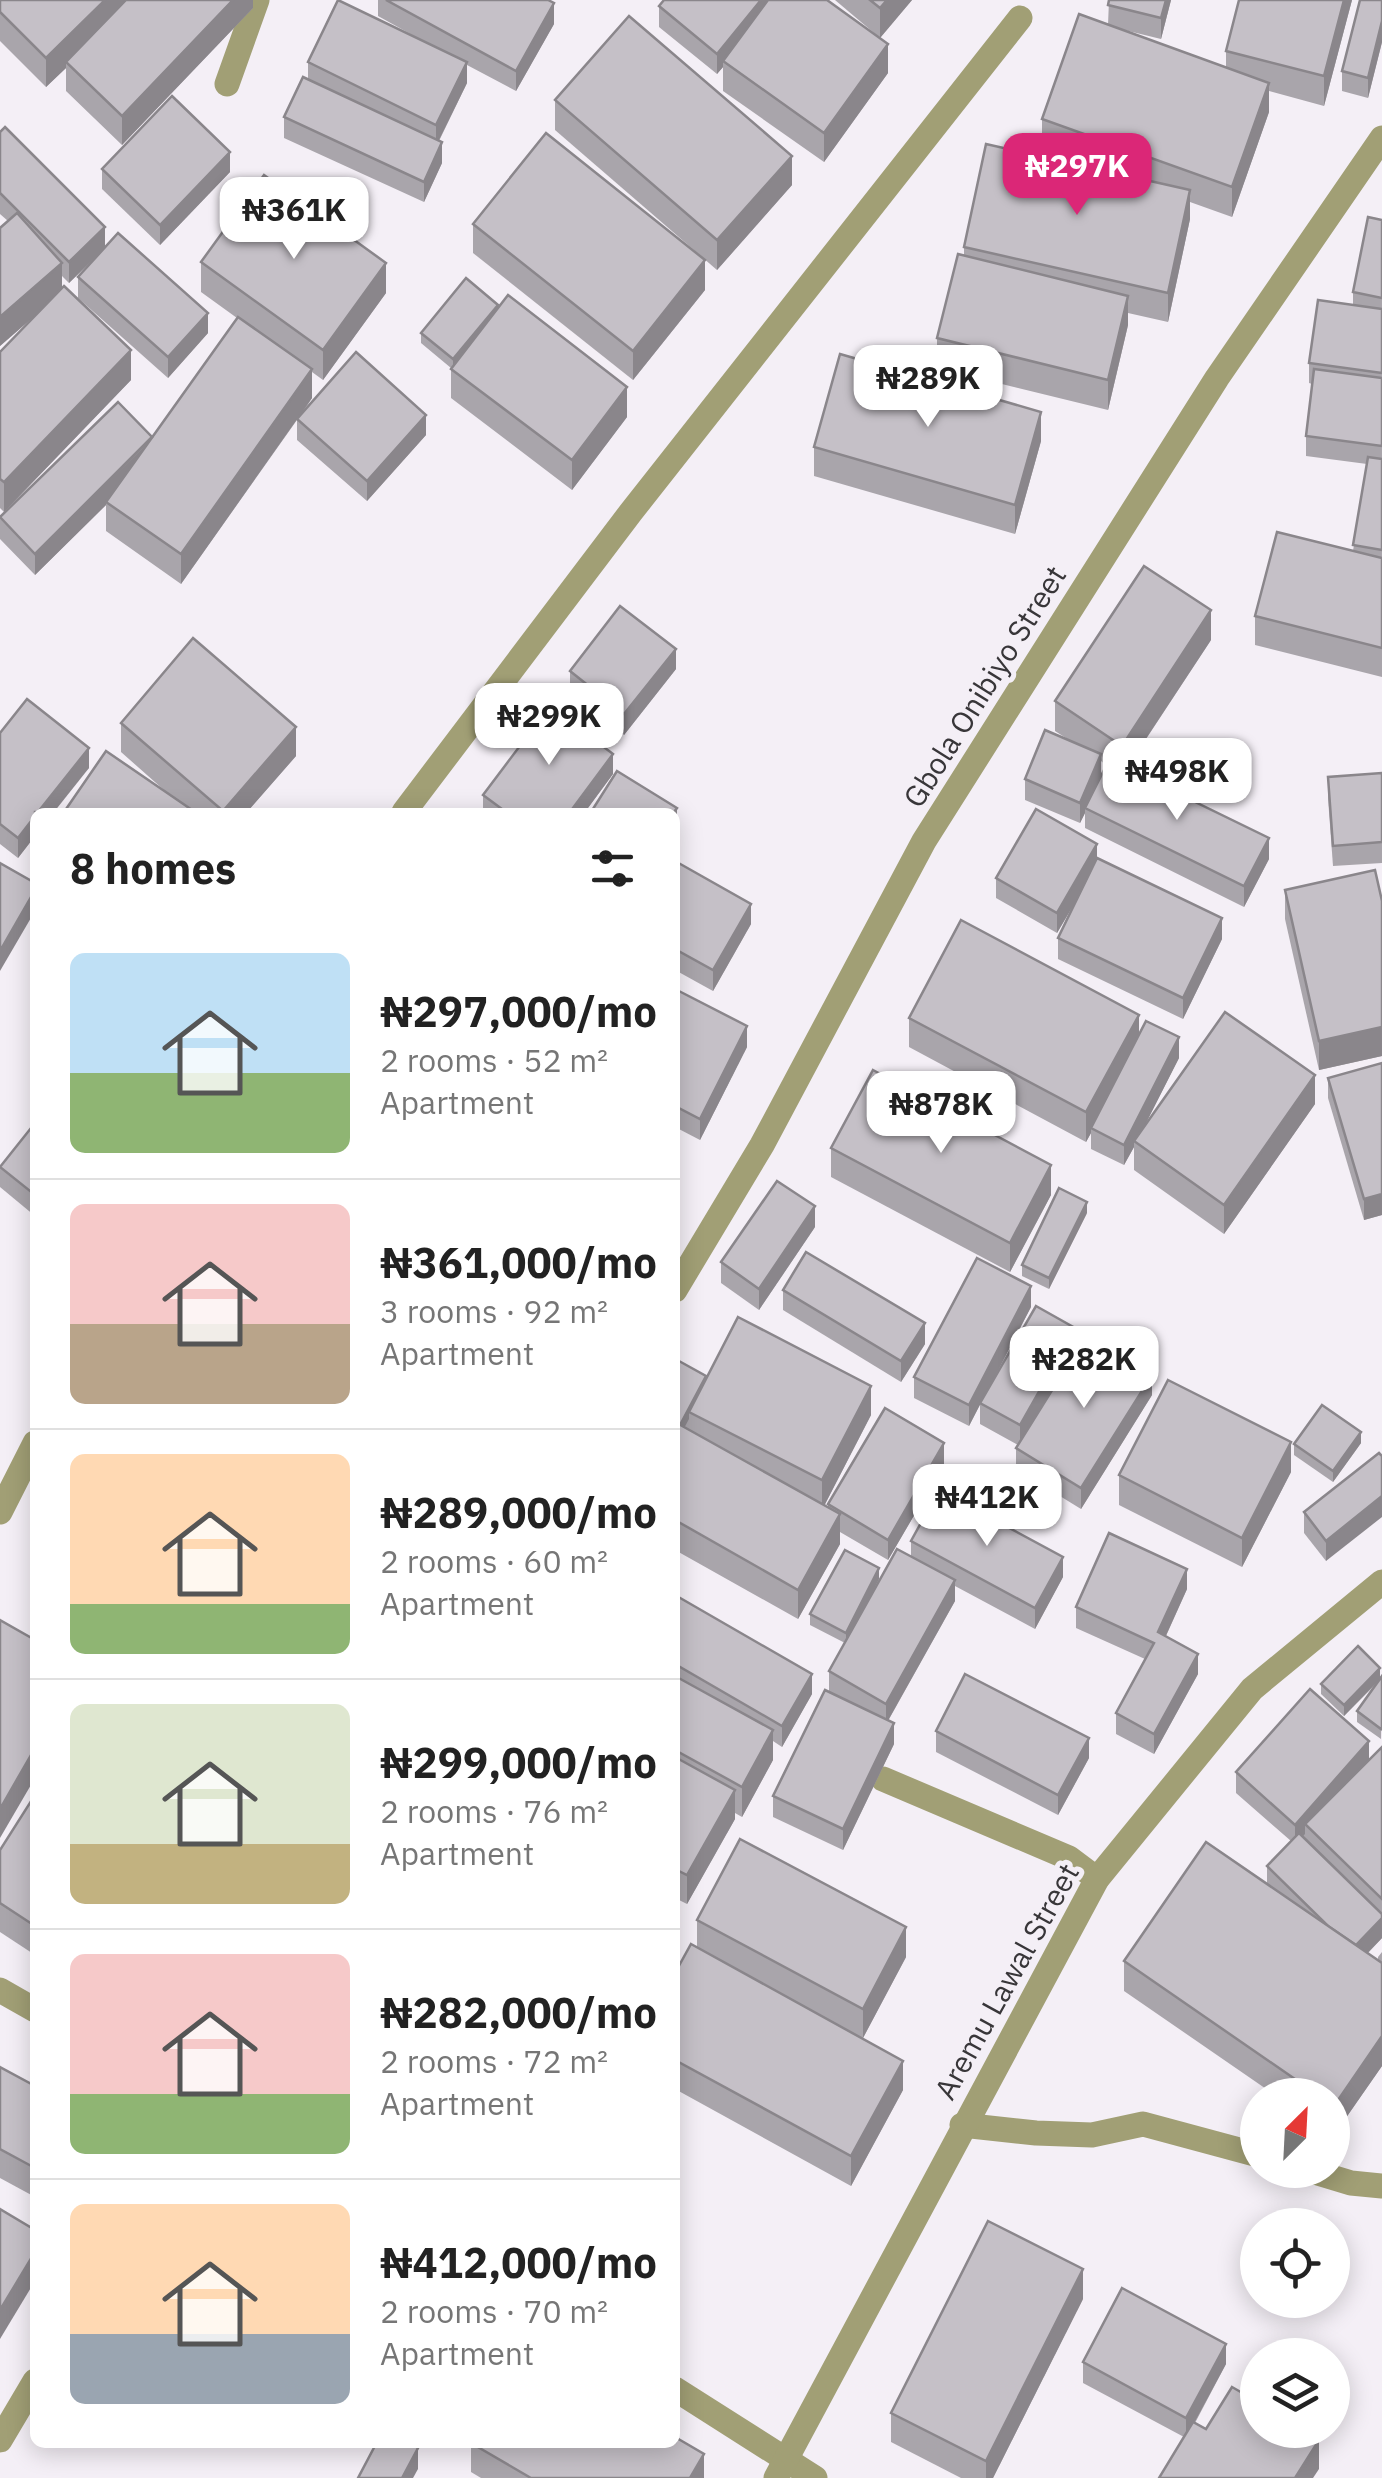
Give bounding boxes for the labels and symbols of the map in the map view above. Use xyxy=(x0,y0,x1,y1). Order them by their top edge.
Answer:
pin: ₦297K xyxy=(1007,133,1147,218)
pin: ₦361K xyxy=(224,177,364,262)
pin: ₦289K xyxy=(858,345,998,430)
street label: Gbola Onibiyo Street xyxy=(894,558,1074,814)
pin: ₦299K xyxy=(479,683,619,768)
pin: ₦498K xyxy=(1107,738,1247,823)
pin: ₦878K xyxy=(871,1071,1011,1156)
pin: ₦282K xyxy=(1014,1326,1154,1411)
pin: ₦412K xyxy=(917,1464,1057,1549)
street label: Aremu Lawal Street xyxy=(925,1856,1087,2106)
north arrow xyxy=(1240,2078,1350,2188)

